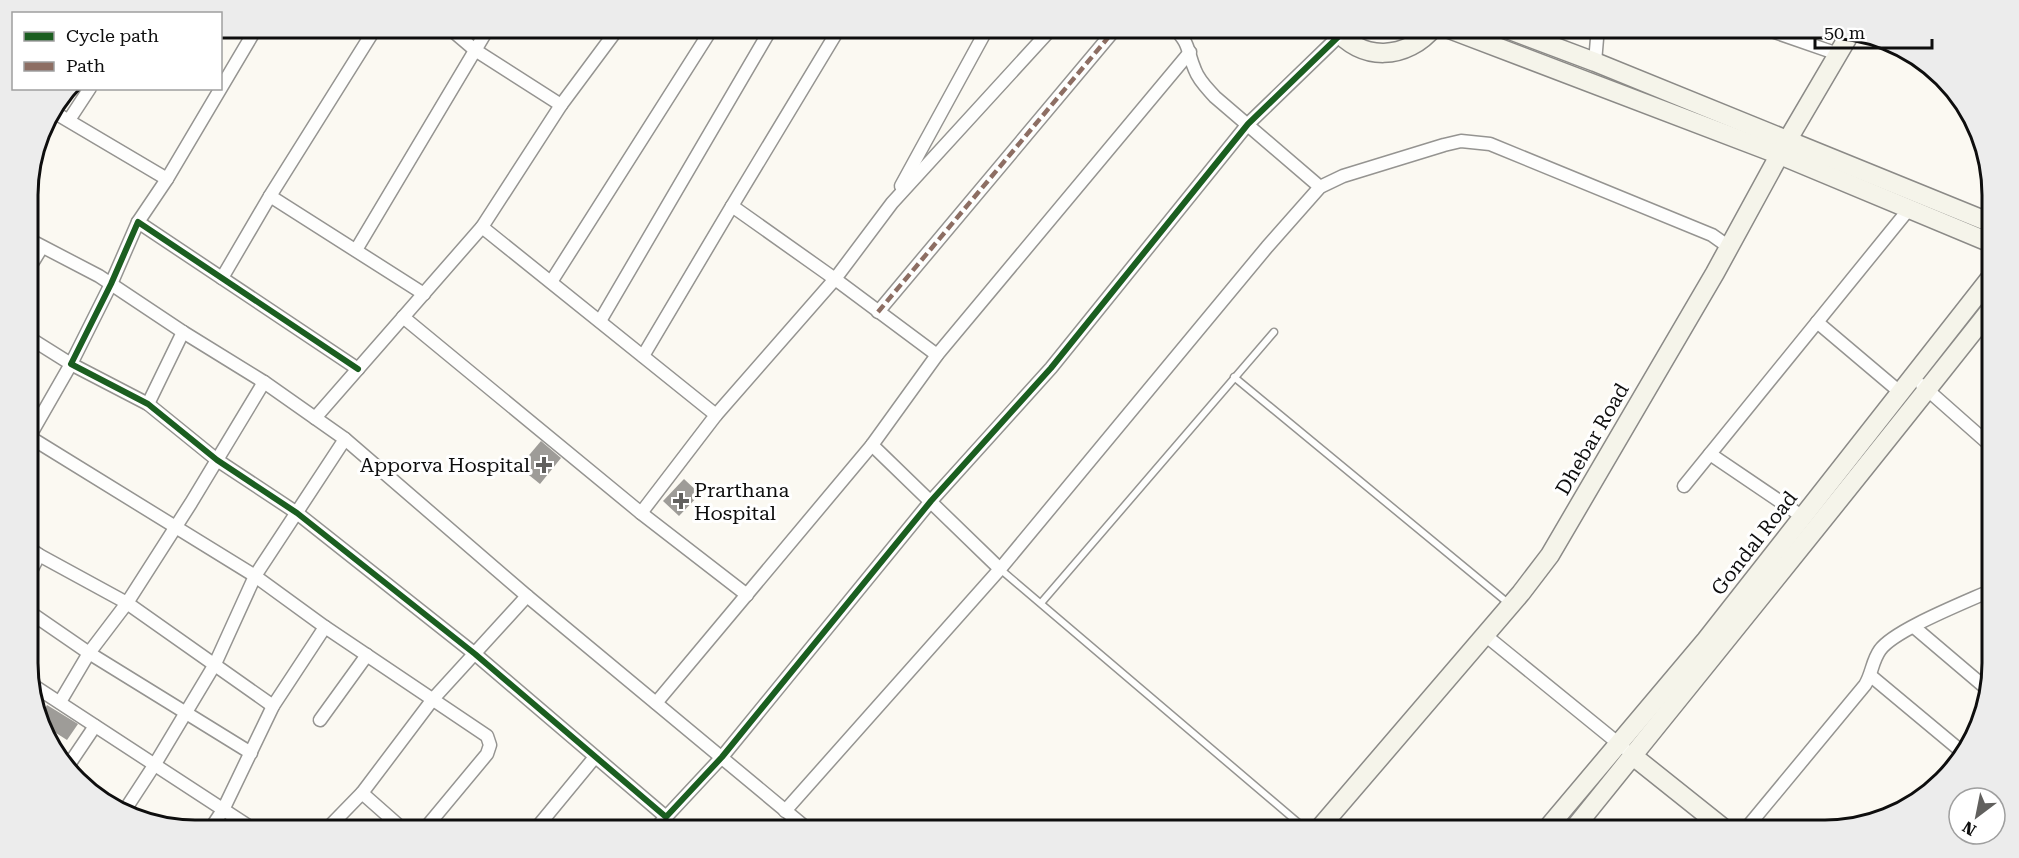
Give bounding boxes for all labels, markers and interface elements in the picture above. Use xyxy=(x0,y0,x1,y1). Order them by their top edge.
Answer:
legend xyxy=(12,12,222,90)
scale bar xyxy=(1815,12,1932,50)
text: 50 m xyxy=(1824,22,1865,43)
text: Cycle path xyxy=(66,25,159,46)
text: Path xyxy=(66,55,105,76)
street label: Dhebar Road xyxy=(1550,379,1634,499)
place label: Apporva Hospital xyxy=(360,453,530,477)
marker: Apporva Hospital xyxy=(535,456,553,474)
place label: Prarthana Hospital xyxy=(694,478,789,525)
street label: Gondal Road xyxy=(1706,486,1802,600)
marker: Prarthana Hospital xyxy=(672,492,690,510)
north arrow xyxy=(1947,786,2007,846)
text: N xyxy=(1959,817,1980,840)

